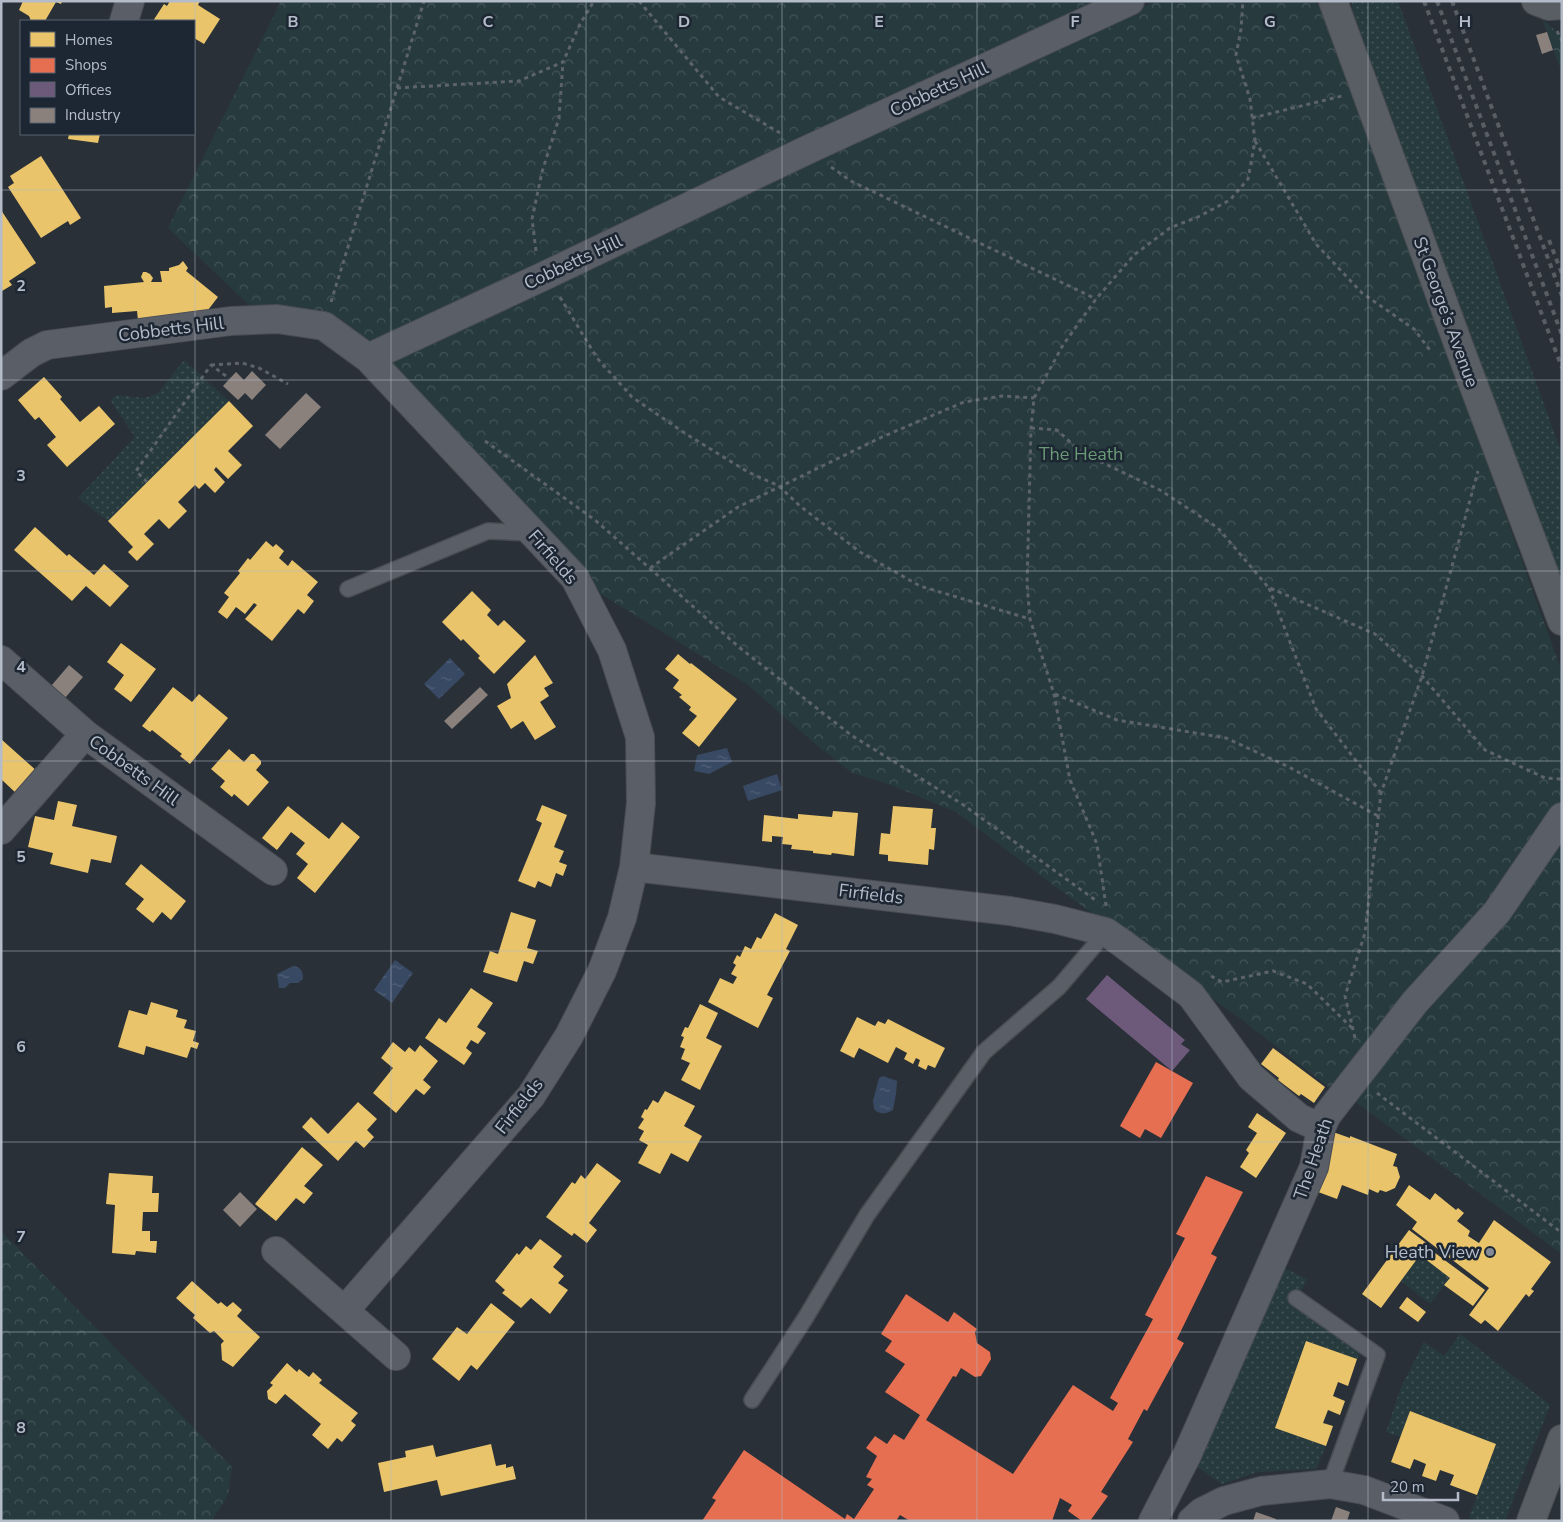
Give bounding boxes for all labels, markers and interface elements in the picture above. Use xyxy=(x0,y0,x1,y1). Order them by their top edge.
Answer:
text: B xyxy=(287,11,299,33)
text: C xyxy=(483,11,494,33)
text: D xyxy=(678,11,690,33)
text: E xyxy=(874,11,884,33)
text: F xyxy=(1071,11,1080,33)
text: G xyxy=(1264,11,1276,33)
text: H xyxy=(1459,11,1471,33)
legend xyxy=(20,20,195,135)
text: Homes xyxy=(65,30,113,50)
text: Shops xyxy=(65,55,107,75)
street label: Cobbetts Hill xyxy=(886,55,993,122)
text: Offices xyxy=(65,80,112,100)
text: Industry xyxy=(65,105,121,125)
street label: Cobbetts Hill xyxy=(520,228,627,295)
street label: St George’s Avenue xyxy=(1408,233,1484,391)
text: 2 xyxy=(16,275,26,297)
street label: Cobbetts Hill xyxy=(117,311,226,347)
park label: The Heath xyxy=(1039,442,1123,466)
text: 3 xyxy=(16,465,26,487)
street label: Firfields xyxy=(523,525,583,589)
text: 4 xyxy=(16,656,26,678)
street label: Cobbetts Hill xyxy=(84,729,185,811)
text: 5 xyxy=(16,846,26,868)
street label: Firfields xyxy=(837,878,905,910)
text: 6 xyxy=(16,1036,26,1058)
street label: Firfields xyxy=(490,1073,548,1139)
street label: The Heath xyxy=(1288,1115,1338,1203)
text: 7 xyxy=(16,1226,26,1248)
place label: Heath View xyxy=(1385,1240,1480,1264)
marker: Heath View xyxy=(1484,1246,1496,1258)
text: 8 xyxy=(16,1417,26,1439)
scale bar xyxy=(1383,1470,1458,1502)
text: 20 m xyxy=(1390,1477,1425,1497)

